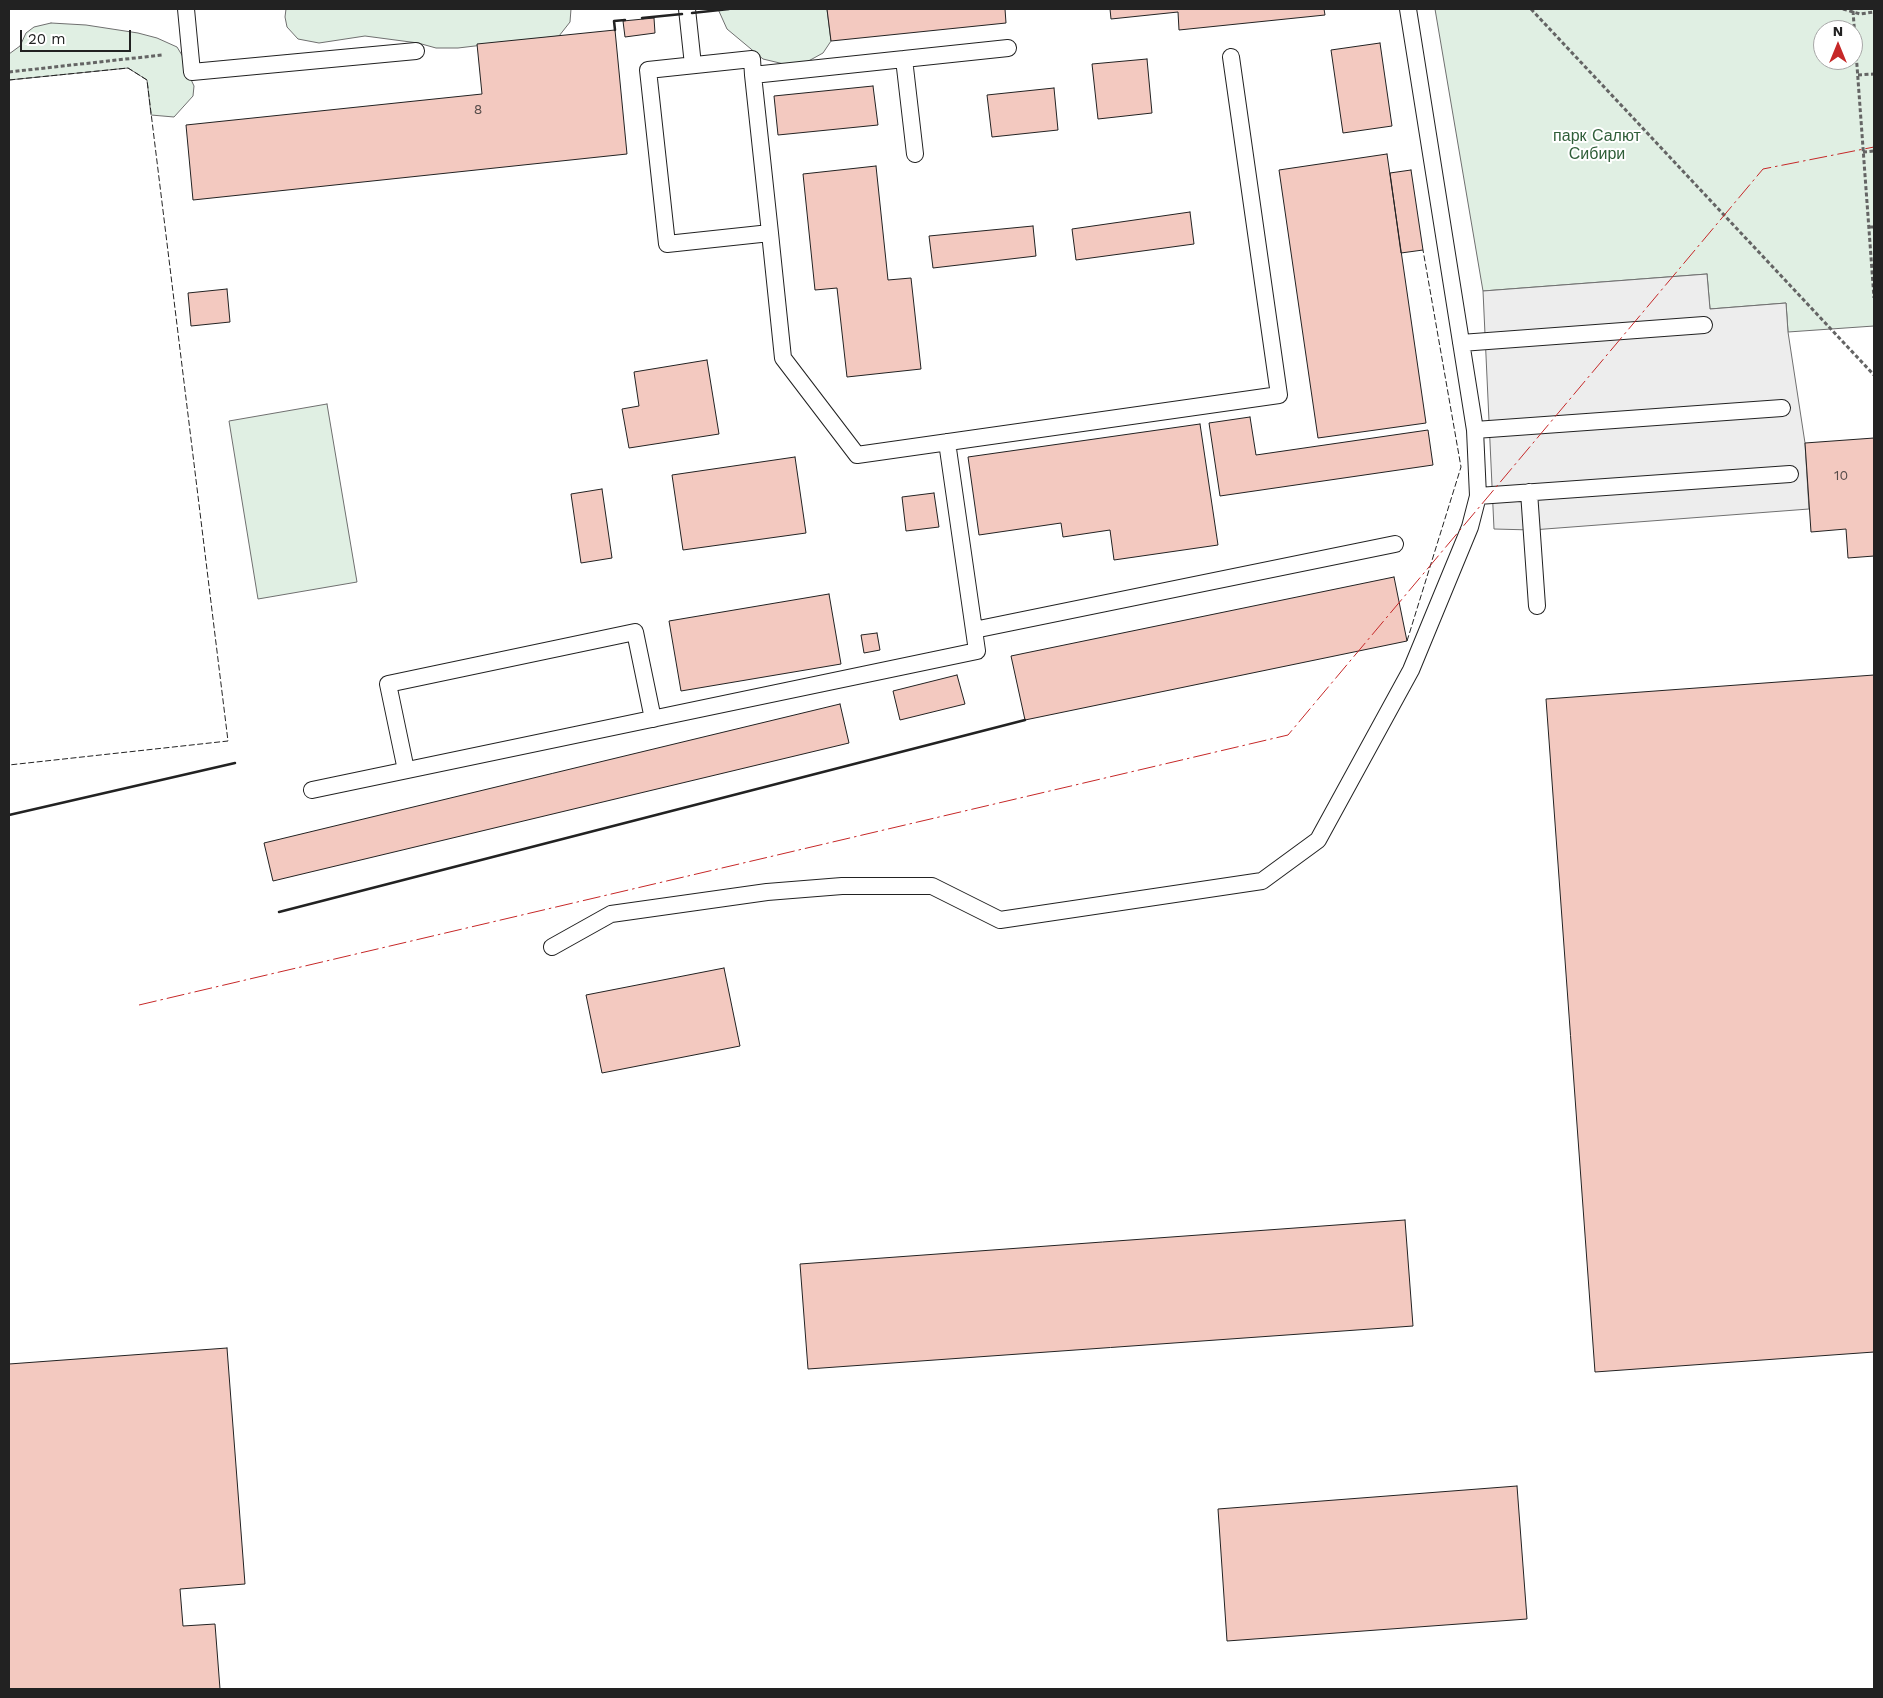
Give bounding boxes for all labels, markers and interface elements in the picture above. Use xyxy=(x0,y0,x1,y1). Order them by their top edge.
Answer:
scale bar xyxy=(22,20,134,52)
north arrow xyxy=(1813,20,1863,70)
text: N xyxy=(1833,23,1843,39)
text: 20 m xyxy=(28,30,66,48)
house number: 8 xyxy=(474,102,482,118)
park label: парк Салют Сибири xyxy=(1553,126,1641,164)
house number: 10 xyxy=(1834,468,1848,484)

